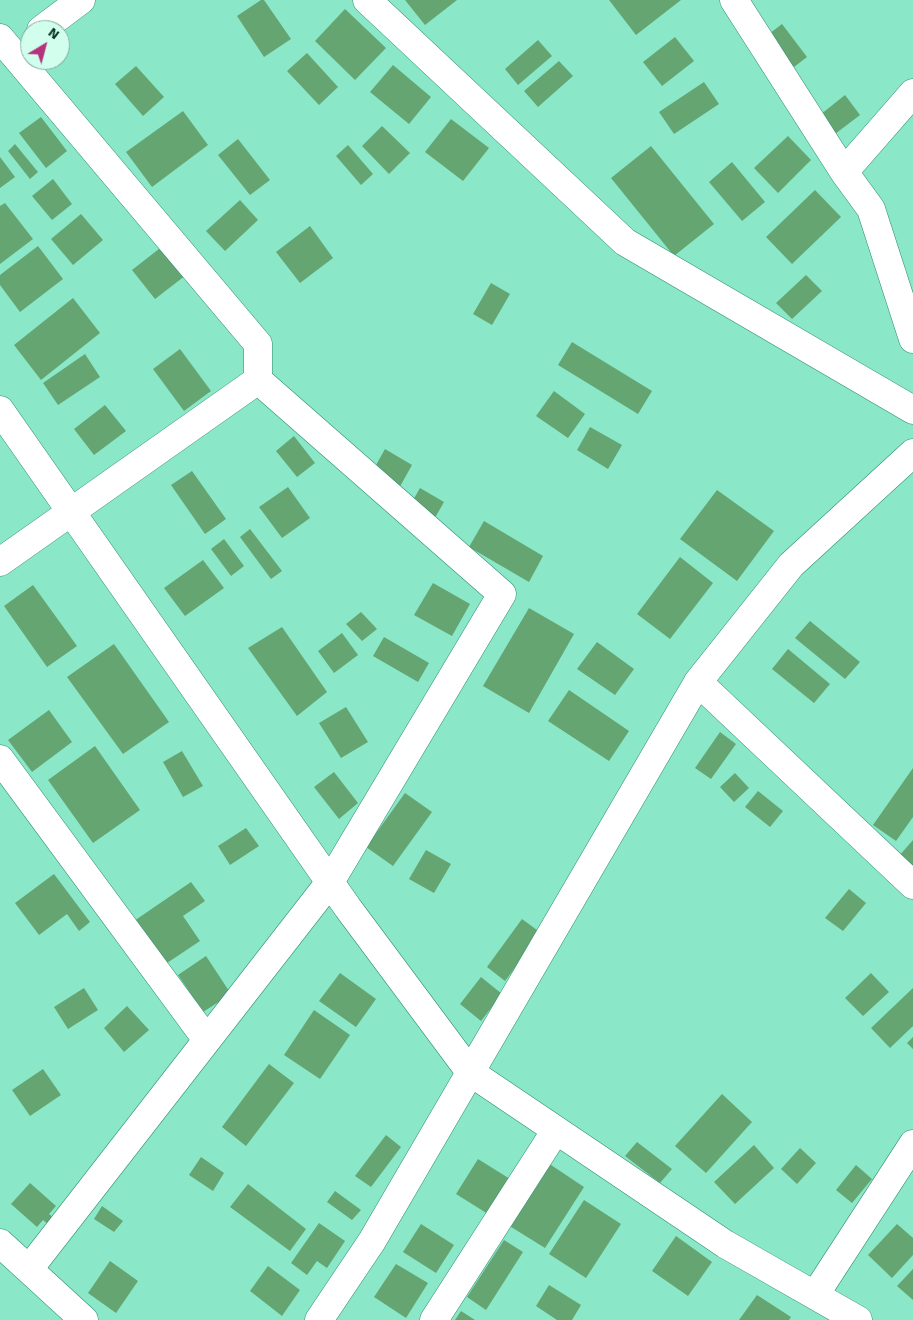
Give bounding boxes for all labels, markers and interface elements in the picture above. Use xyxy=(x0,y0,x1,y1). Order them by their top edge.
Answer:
north arrow xyxy=(20,20,70,70)
text: N xyxy=(45,24,63,43)

